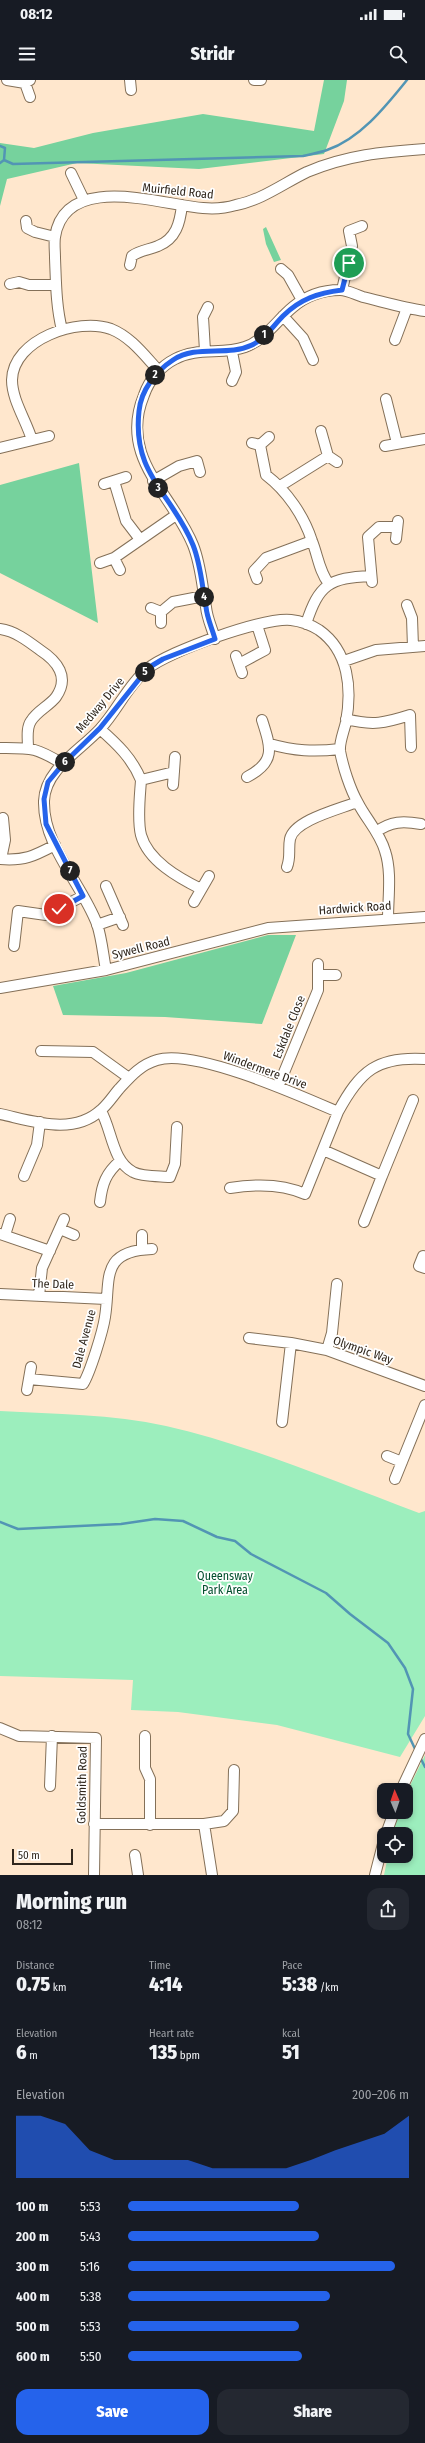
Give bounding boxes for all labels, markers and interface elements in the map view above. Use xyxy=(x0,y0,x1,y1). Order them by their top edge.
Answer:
text: 08:12 xyxy=(20,5,52,23)
icon: menu xyxy=(16,43,38,65)
text: Stridr xyxy=(191,43,234,65)
icon: search xyxy=(387,43,409,65)
street label: Muirfield Road xyxy=(142,180,214,202)
pin xyxy=(332,246,366,280)
icon: arrive xyxy=(338,252,360,274)
pin: 1 xyxy=(254,325,274,345)
text: 1 xyxy=(262,328,266,341)
pin: 2 xyxy=(145,365,165,385)
text: 2 xyxy=(152,368,158,381)
pin: 3 xyxy=(148,478,168,498)
text: 3 xyxy=(155,481,161,494)
pin: 4 xyxy=(194,587,214,607)
text: 4 xyxy=(201,590,207,603)
pin: 5 xyxy=(135,662,155,682)
text: 5 xyxy=(142,665,148,678)
street label: Medway Drive xyxy=(73,674,127,735)
pin: 6 xyxy=(55,752,75,772)
text: 6 xyxy=(62,755,68,768)
pin: 7 xyxy=(60,861,80,881)
text: 7 xyxy=(68,864,72,877)
pin xyxy=(42,892,76,926)
icon: check xyxy=(48,898,70,920)
street label: Hardwick Road xyxy=(318,898,392,918)
street label: Sywell Road xyxy=(111,934,171,962)
street label: Eskdale Close xyxy=(270,993,308,1061)
street label: Windermere Drive xyxy=(221,1048,309,1092)
street label: The Dale xyxy=(32,1276,74,1292)
street label: Dale Avenue xyxy=(69,1308,99,1370)
street label: Olympic Way xyxy=(331,1333,395,1367)
park label: Queensway Park Area xyxy=(197,1569,254,1597)
street label: Goldsmith Road xyxy=(74,1746,90,1824)
north arrow xyxy=(377,1783,413,1819)
map controls xyxy=(377,1783,413,1863)
button: locate xyxy=(377,1827,413,1863)
scale bar xyxy=(12,1847,73,1866)
text: 50 m xyxy=(18,1849,40,1862)
text: Morning run xyxy=(16,1888,127,1915)
button: share xyxy=(367,1888,409,1930)
text: 08:12 xyxy=(16,1917,42,1932)
text: Distance xyxy=(16,1959,55,1972)
text: Time xyxy=(149,1959,171,1972)
text: Pace xyxy=(282,1959,303,1972)
text: 0.75 xyxy=(16,1972,50,1996)
text: 4:14 xyxy=(149,1972,183,1996)
text: 5:38 xyxy=(282,1972,317,1996)
text: km xyxy=(50,1981,66,1994)
text: /km xyxy=(317,1981,339,1994)
text: Elevation xyxy=(16,2027,57,2040)
text: Heart rate xyxy=(149,2027,194,2040)
text: kcal xyxy=(282,2027,300,2040)
text: 6 xyxy=(16,2040,27,2064)
text: 135 xyxy=(149,2040,177,2064)
text: 51 xyxy=(282,2040,300,2064)
text: m xyxy=(27,2049,38,2062)
text: bpm xyxy=(177,2049,200,2062)
text: Elevation xyxy=(16,2087,65,2102)
text: 200–206 m xyxy=(352,2087,409,2102)
text: 100 m xyxy=(16,2199,48,2214)
text: 5:53 xyxy=(80,2199,101,2214)
text: 200 m xyxy=(16,2229,49,2244)
text: 5:43 xyxy=(80,2229,101,2244)
text: 300 m xyxy=(16,2259,49,2274)
text: 5:16 xyxy=(80,2259,100,2274)
text: 400 m xyxy=(16,2289,50,2304)
text: 5:38 xyxy=(80,2289,101,2304)
text: 500 m xyxy=(16,2319,49,2334)
text: 5:53 xyxy=(80,2319,101,2334)
text: 600 m xyxy=(16,2349,50,2364)
text: 5:50 xyxy=(80,2349,102,2364)
button: Save xyxy=(16,2389,209,2435)
button: Share xyxy=(217,2389,409,2435)

